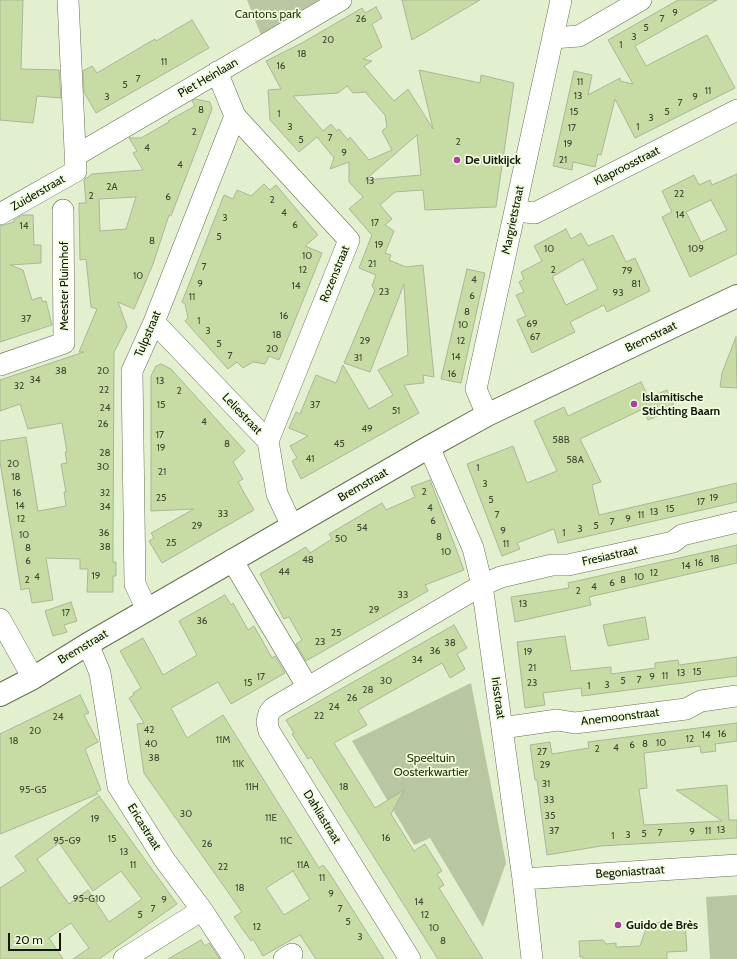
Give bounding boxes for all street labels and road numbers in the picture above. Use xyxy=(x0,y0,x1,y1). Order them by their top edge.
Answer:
street label: Piet Heinlaan xyxy=(175,55,241,101)
street label: Klaproosstraat xyxy=(592,143,662,189)
street label: Zuiderstraat xyxy=(9,172,67,214)
street label: Margrietstraat xyxy=(499,184,527,256)
street label: Meester Pluimhof xyxy=(57,241,71,331)
street label: Rozenstraat xyxy=(317,243,353,305)
street label: Tulpstraat xyxy=(132,308,164,360)
street label: Bremstraat xyxy=(623,318,679,356)
street label: Leliestraat xyxy=(219,390,265,438)
street label: Bremstraat xyxy=(335,465,391,505)
street label: Fresiastraat xyxy=(581,543,639,569)
street label: Bremstraat xyxy=(55,627,111,667)
street label: Irisstraat xyxy=(488,676,508,720)
street label: Anemoonstraat xyxy=(580,705,660,729)
street label: Dahliastraat xyxy=(300,788,344,846)
street label: Ericastraat xyxy=(124,801,164,853)
street label: Begoniastraat xyxy=(595,862,665,882)

